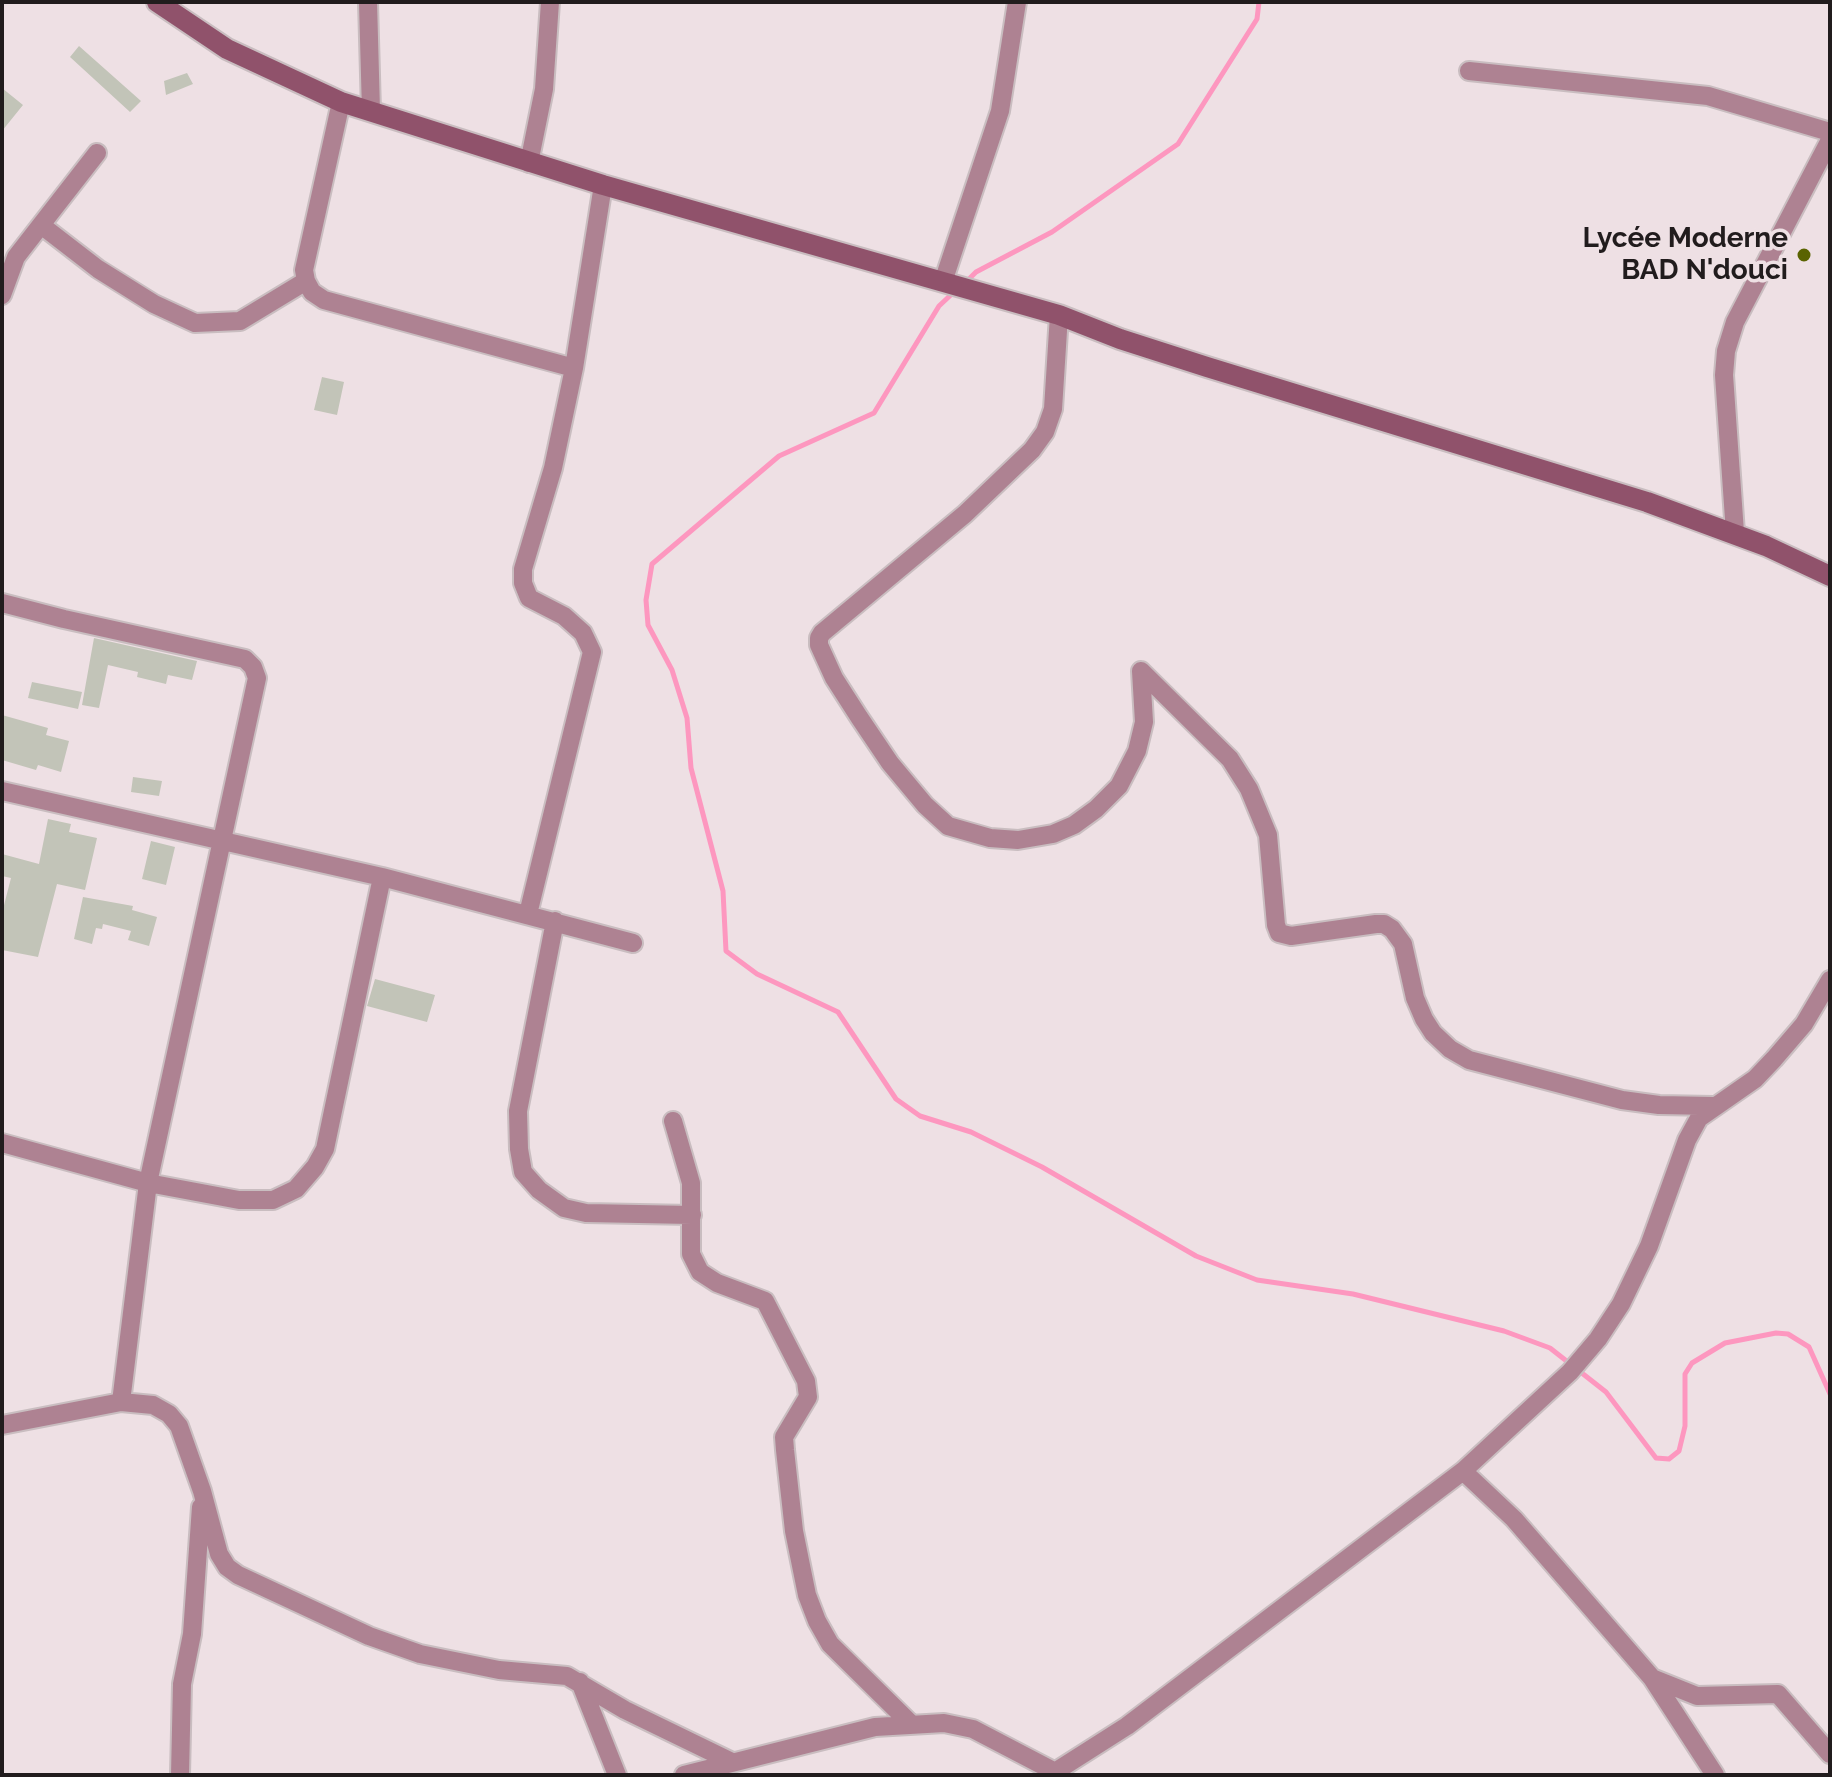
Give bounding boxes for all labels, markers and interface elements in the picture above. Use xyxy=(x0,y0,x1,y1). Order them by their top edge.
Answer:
place label: Lycée Moderne BAD N'douci xyxy=(1582,222,1788,288)
marker: Lycée Moderne BAD N'douci xyxy=(1795,246,1813,264)

